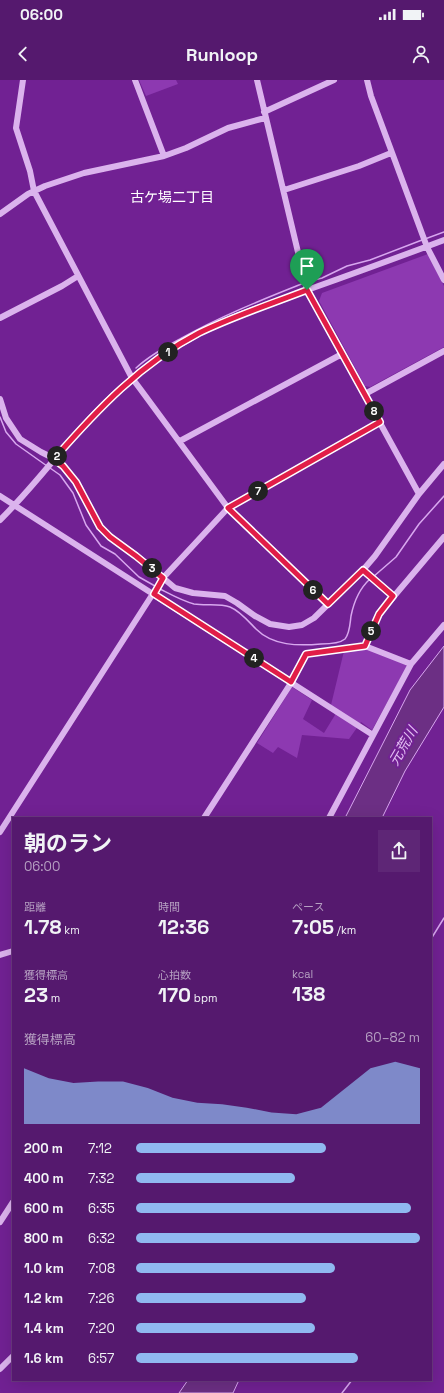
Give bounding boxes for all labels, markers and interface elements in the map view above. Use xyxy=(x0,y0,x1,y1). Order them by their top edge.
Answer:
text: 06:00 xyxy=(20,5,63,24)
icon: back xyxy=(12,43,34,65)
text: Runloop xyxy=(186,43,258,66)
icon: person xyxy=(410,43,432,65)
district label: 古ケ場二丁目 xyxy=(130,188,214,206)
pin xyxy=(290,249,324,290)
icon: arrive xyxy=(296,255,318,277)
pin: 1 xyxy=(158,342,178,362)
text: 1 xyxy=(166,345,170,359)
pin: 8 xyxy=(364,401,384,421)
text: 8 xyxy=(371,404,377,418)
pin: 2 xyxy=(47,446,67,466)
text: 2 xyxy=(54,449,60,463)
pin: 7 xyxy=(248,481,268,501)
text: 7 xyxy=(255,484,261,498)
pin: 3 xyxy=(142,558,162,578)
text: 3 xyxy=(149,561,155,575)
pin: 6 xyxy=(303,580,323,600)
text: 6 xyxy=(310,583,316,597)
pin: 5 xyxy=(361,621,381,641)
text: 5 xyxy=(368,624,374,638)
pin: 4 xyxy=(244,648,264,668)
text: 4 xyxy=(251,651,258,665)
water label: 元荒川 xyxy=(385,722,422,769)
text: 朝のラン xyxy=(24,829,112,857)
button: share xyxy=(378,830,420,872)
text: 06:00 xyxy=(24,858,60,875)
text: 距離 xyxy=(24,900,46,914)
text: 時間 xyxy=(158,900,180,914)
text: ペース xyxy=(292,900,324,914)
text: 1.78 xyxy=(24,914,61,940)
text: 12:36 xyxy=(158,914,209,940)
text: 7:05 xyxy=(292,914,334,940)
text: km xyxy=(61,923,80,937)
text: /km xyxy=(334,923,356,937)
text: kcal xyxy=(292,967,313,981)
text: 獲得標高 xyxy=(24,968,68,982)
text: 心拍数 xyxy=(158,968,191,982)
text: 138 xyxy=(292,981,325,1007)
text: 23 xyxy=(24,982,48,1008)
text: 170 xyxy=(158,982,191,1008)
text: m xyxy=(48,991,60,1005)
text: bpm xyxy=(191,991,217,1005)
text: 60–82 m xyxy=(365,1029,420,1046)
text: 獲得標高 xyxy=(24,1031,76,1048)
text: 200 m xyxy=(24,1140,63,1157)
text: 7:12 xyxy=(88,1140,112,1157)
text: 400 m xyxy=(24,1170,64,1187)
text: 7:32 xyxy=(88,1170,114,1187)
text: 600 m xyxy=(24,1200,63,1217)
text: 6:35 xyxy=(88,1200,115,1217)
text: 800 m xyxy=(24,1230,63,1247)
text: 6:32 xyxy=(88,1230,115,1247)
text: 1.0 km xyxy=(24,1260,64,1277)
text: 7:08 xyxy=(88,1260,115,1277)
text: 1.2 km xyxy=(24,1290,63,1307)
text: 7:26 xyxy=(88,1290,114,1307)
text: 1.4 km xyxy=(24,1320,64,1337)
text: 7:20 xyxy=(88,1320,115,1337)
text: 1.6 km xyxy=(24,1350,63,1367)
text: 6:57 xyxy=(88,1350,114,1367)

